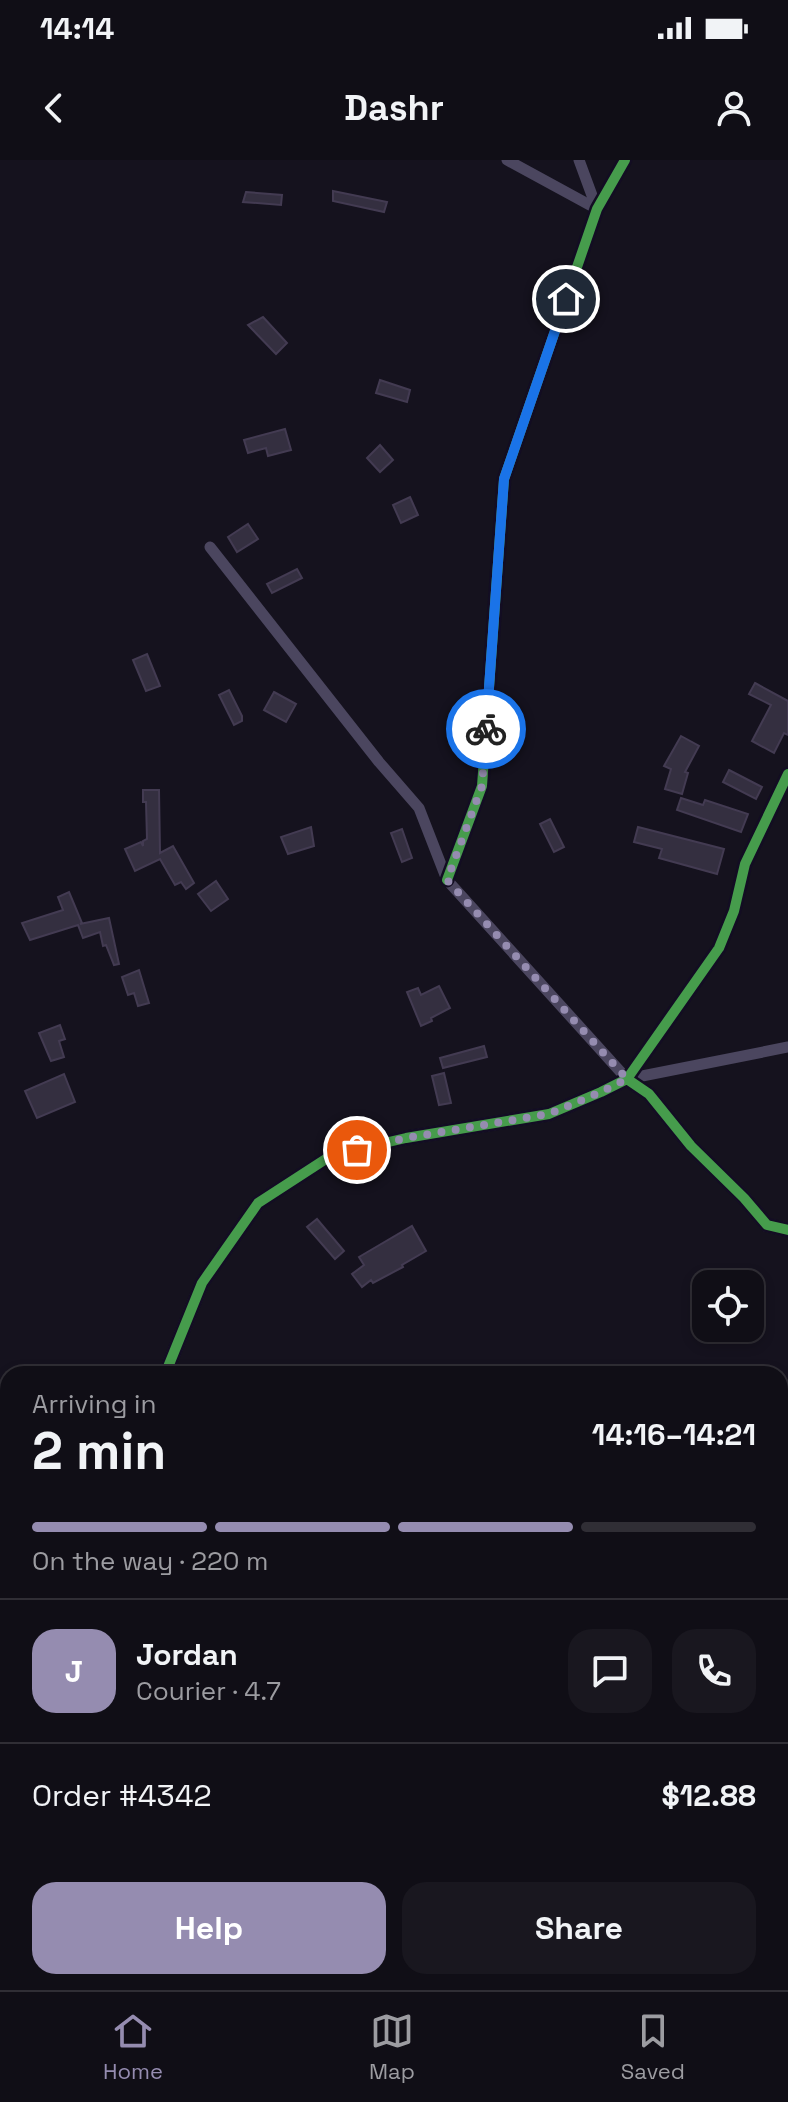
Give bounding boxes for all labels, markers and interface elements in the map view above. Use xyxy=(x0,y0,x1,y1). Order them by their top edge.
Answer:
text: 14:14 xyxy=(40,9,114,48)
text: Dashr xyxy=(344,85,444,131)
icon: back xyxy=(32,86,76,130)
icon: person xyxy=(712,86,756,130)
pin xyxy=(532,265,600,333)
icon: home xyxy=(544,277,588,321)
courier xyxy=(446,689,526,769)
icon: bike xyxy=(464,707,508,751)
pin xyxy=(323,1116,391,1184)
icon: bag xyxy=(335,1128,379,1172)
map controls xyxy=(692,1270,764,1342)
button: locate xyxy=(692,1270,764,1342)
text: Arriving in xyxy=(32,1387,156,1421)
text: 14:16–14:21 xyxy=(592,1415,756,1454)
text: 2 min xyxy=(32,1418,166,1484)
text: On the way · 220 m xyxy=(32,1544,268,1578)
button: chat xyxy=(568,1629,652,1713)
button: phone xyxy=(672,1629,756,1713)
text: Jordan xyxy=(136,1635,238,1674)
text: J xyxy=(65,1652,83,1691)
text: Courier · 4.7 xyxy=(136,1674,281,1708)
text: Order #4342 xyxy=(32,1776,212,1815)
text: $12.88 xyxy=(662,1776,756,1815)
button: Help xyxy=(32,1882,386,1974)
button: Share xyxy=(402,1882,756,1974)
tab: Home xyxy=(103,2009,163,2085)
tab: Map xyxy=(369,2009,415,2085)
tab: Saved xyxy=(621,2009,685,2085)

